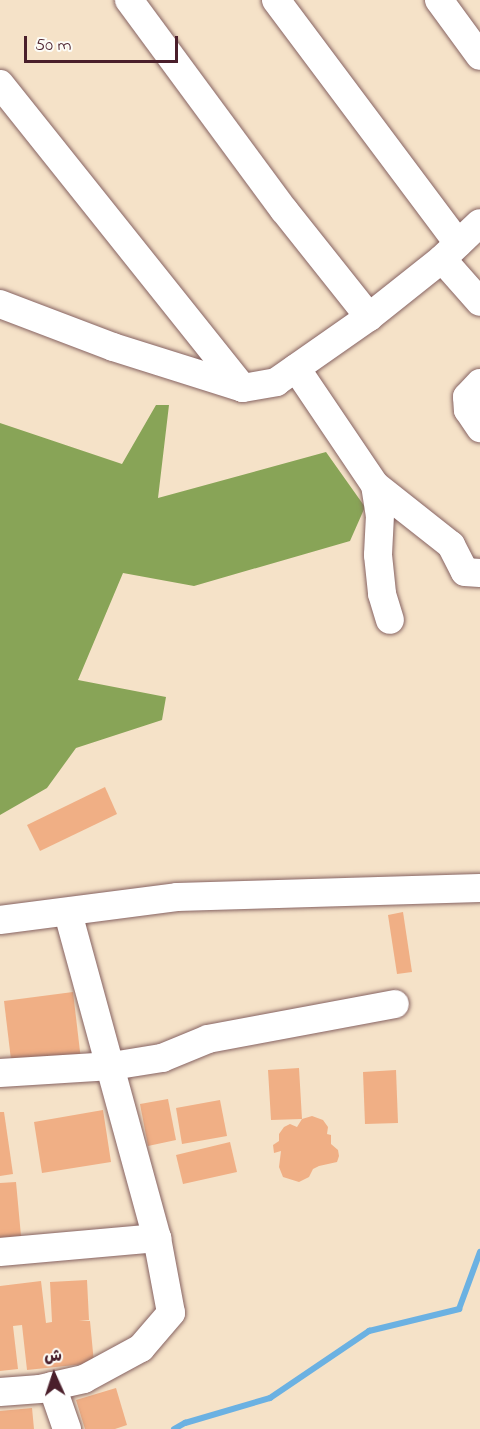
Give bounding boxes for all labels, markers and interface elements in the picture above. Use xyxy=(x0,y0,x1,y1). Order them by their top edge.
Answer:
scale bar xyxy=(27,24,182,62)
text: 50 m xyxy=(35,33,72,59)
north arrow xyxy=(24,1345,84,1405)
text: ش xyxy=(44,1345,62,1369)

